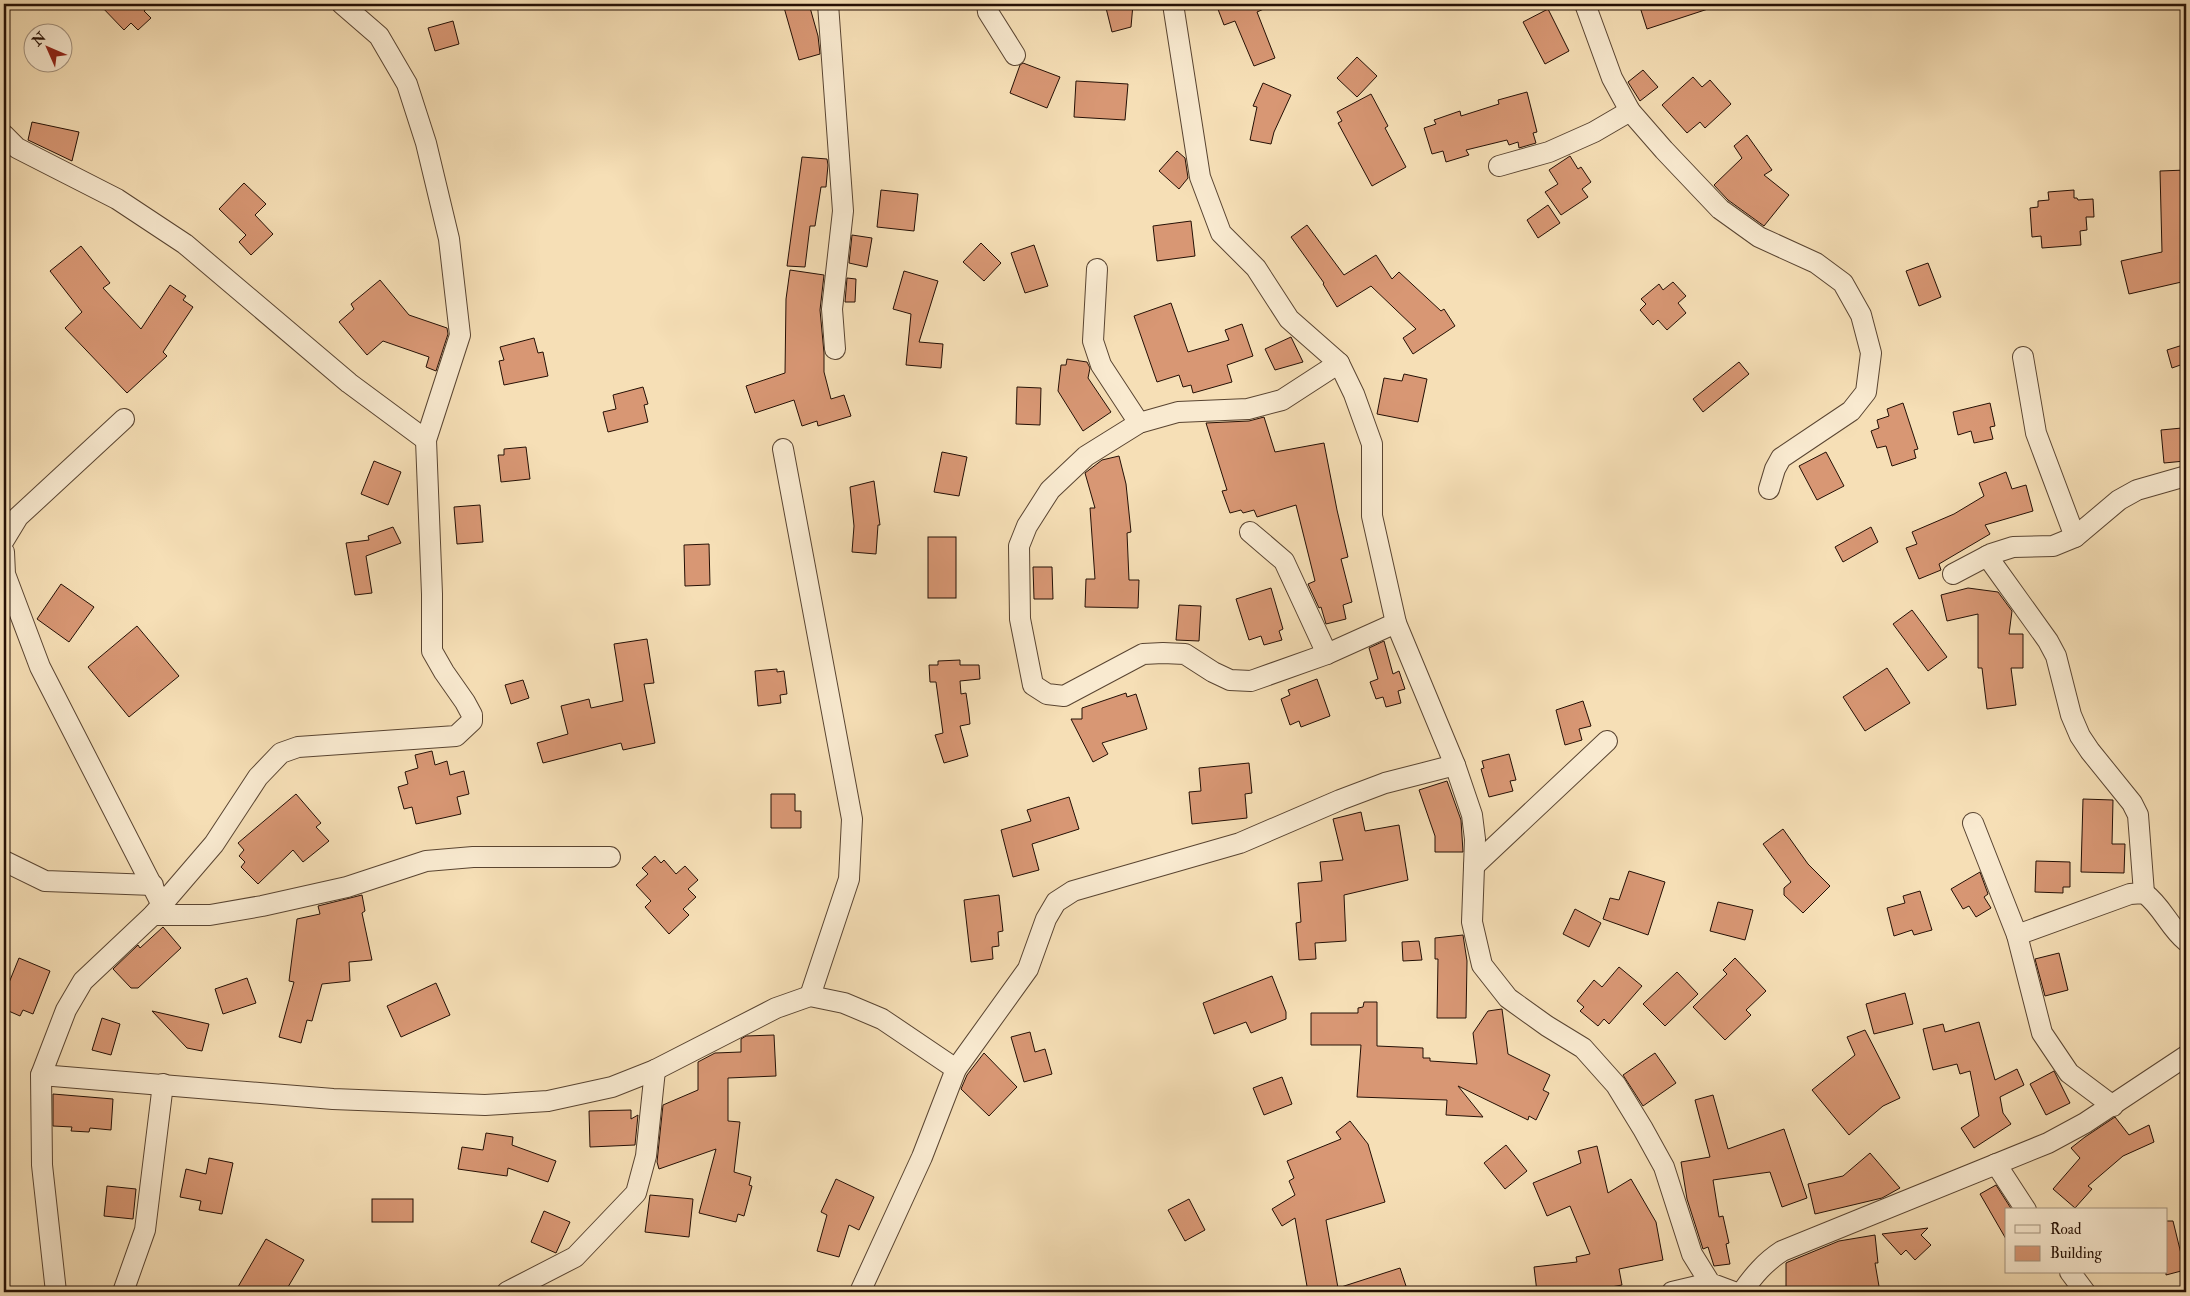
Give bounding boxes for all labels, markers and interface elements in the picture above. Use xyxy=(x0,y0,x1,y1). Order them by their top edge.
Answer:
north arrow xyxy=(22,22,72,72)
text: N xyxy=(28,28,50,50)
legend xyxy=(2005,1208,2168,1274)
text: Road xyxy=(2050,1220,2082,1239)
text: Building xyxy=(2050,1244,2102,1263)

